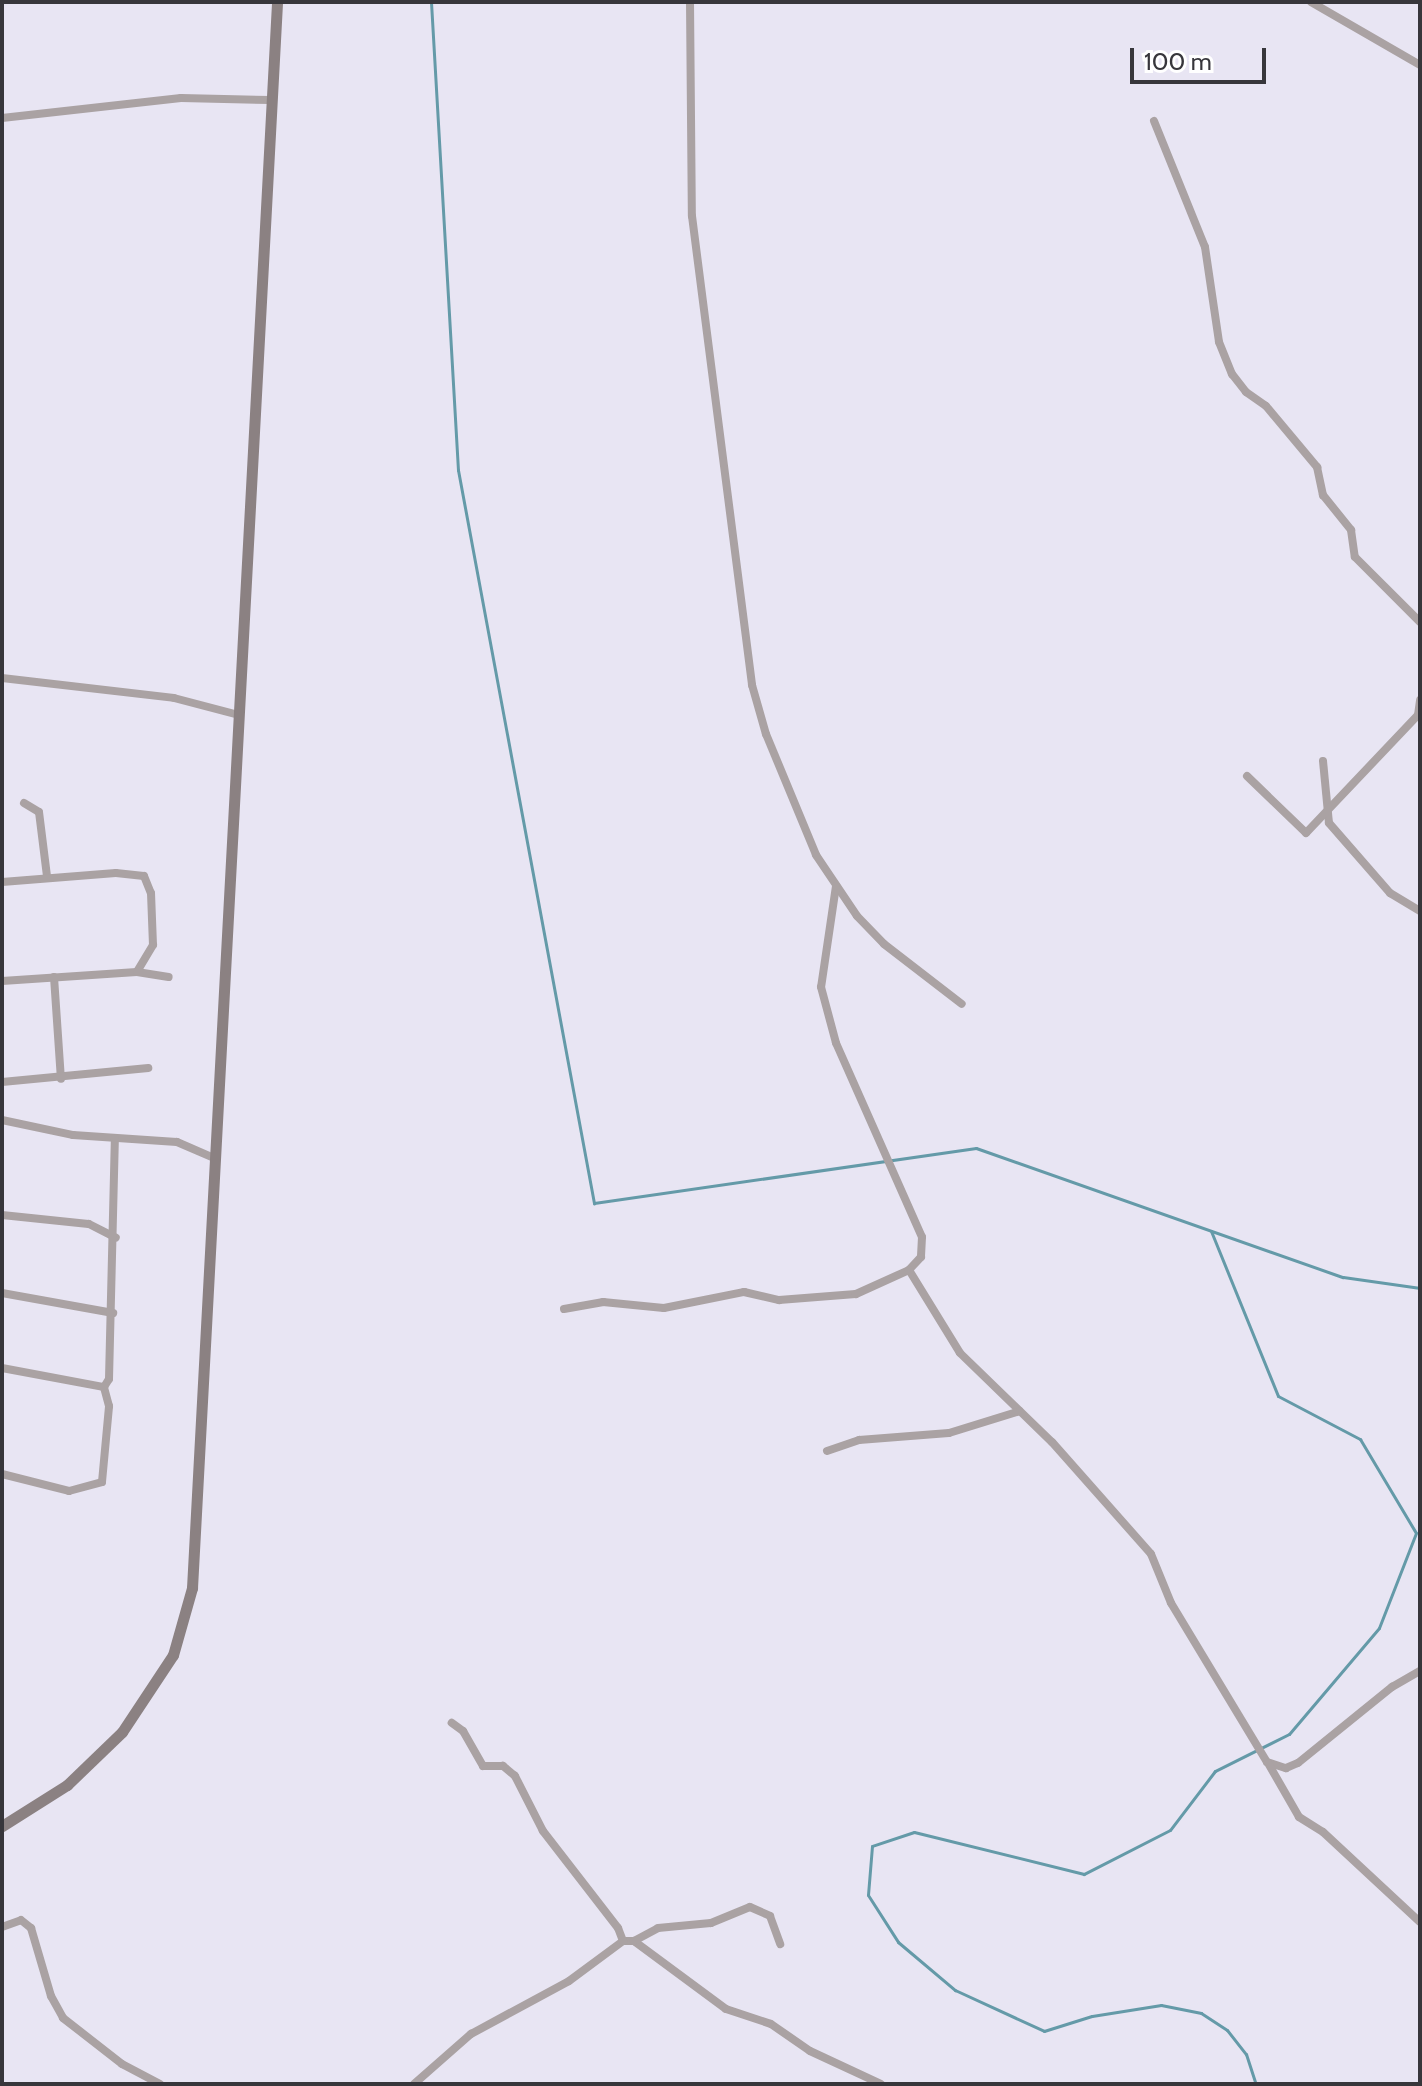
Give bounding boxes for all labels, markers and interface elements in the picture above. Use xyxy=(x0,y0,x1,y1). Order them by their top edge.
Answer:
scale bar xyxy=(1134,32,1270,82)
text: 100 m xyxy=(1144,47,1212,76)

